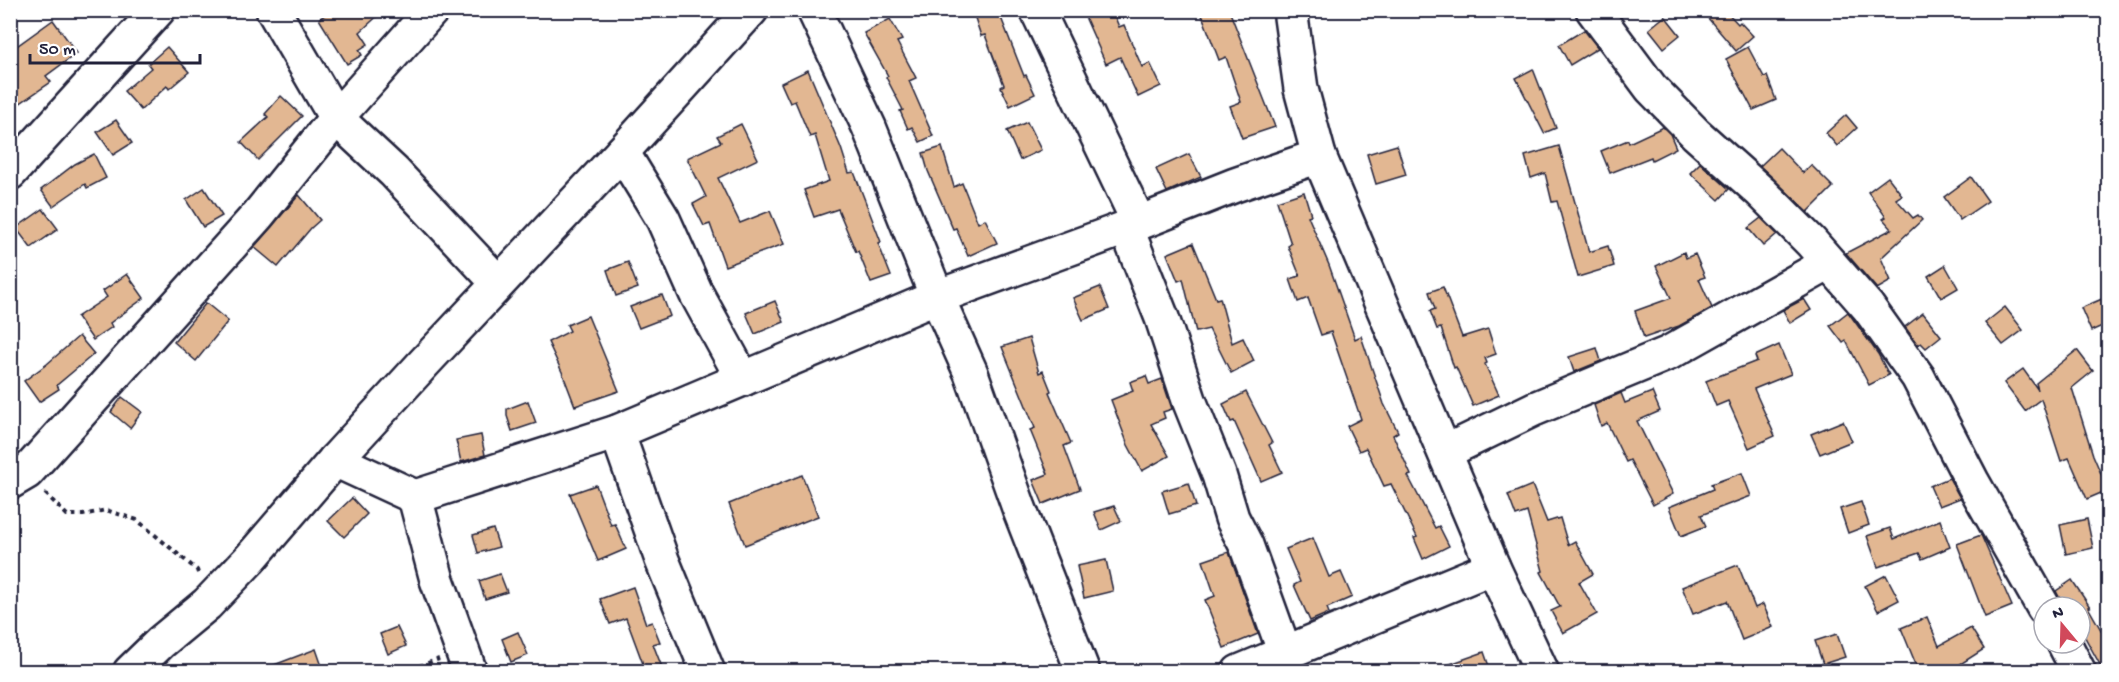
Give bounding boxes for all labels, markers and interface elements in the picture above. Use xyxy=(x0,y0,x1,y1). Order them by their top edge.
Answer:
scale bar xyxy=(30,27,200,65)
text: 50 m xyxy=(39,40,76,61)
north arrow xyxy=(2032,595,2092,655)
text: N xyxy=(2050,603,2067,625)

